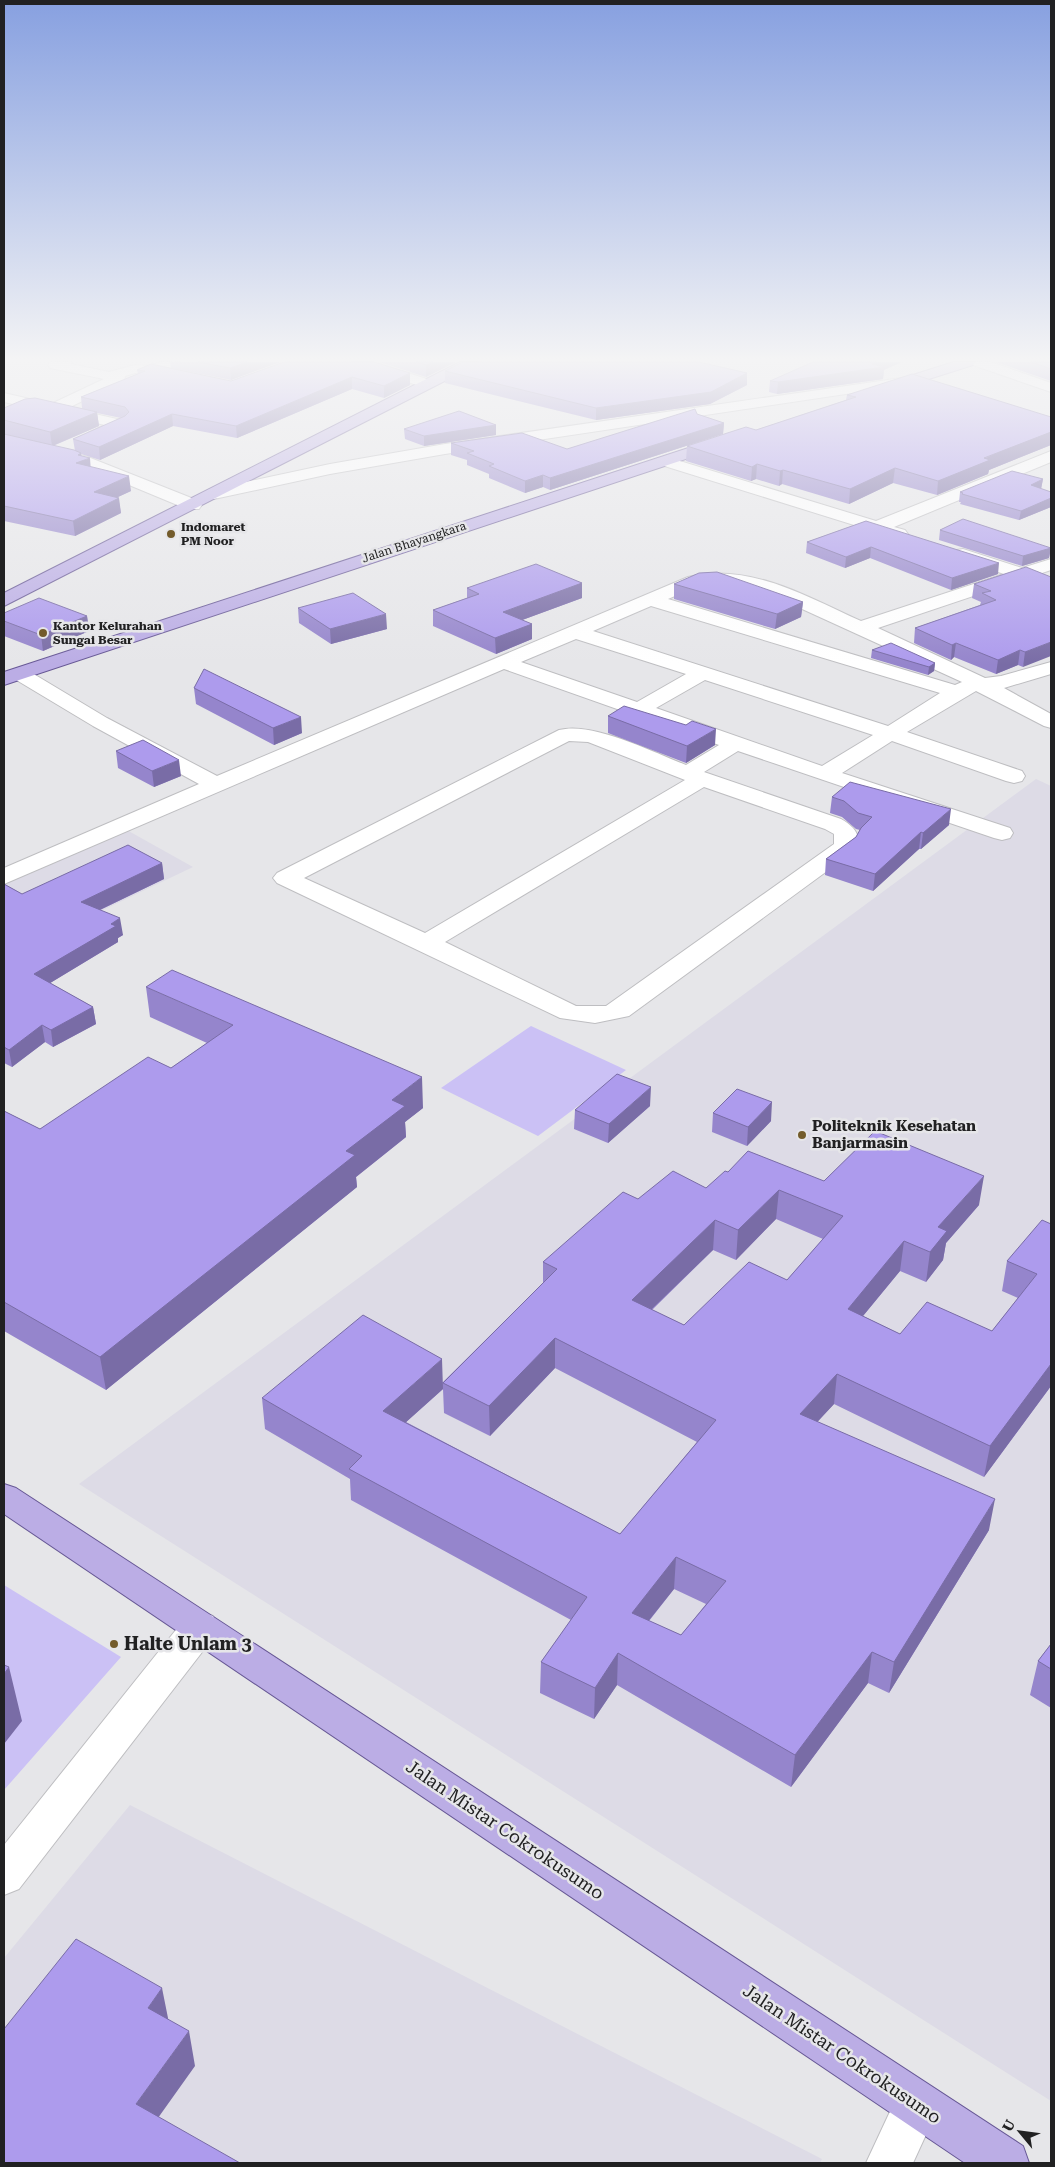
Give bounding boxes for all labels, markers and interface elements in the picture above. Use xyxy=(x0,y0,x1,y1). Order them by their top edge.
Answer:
street label: Jalan Bhayangkara xyxy=(360,518,468,565)
place label: Indomaret PM Noor xyxy=(181,520,246,548)
marker: Indomaret PM Noor xyxy=(165,528,177,540)
place label: Kantor Kelurahan Sungai Besar xyxy=(53,619,162,647)
marker: Kantor Kelurahan Sungai Besar xyxy=(37,627,49,639)
place label: Politeknik Kesehatan Banjarmasin xyxy=(812,1117,976,1152)
marker: Politeknik Kesehatan Banjarmasin xyxy=(796,1129,808,1141)
place label: Halte Unlam 3 xyxy=(124,1633,252,1654)
marker: Halte Unlam 3 xyxy=(108,1638,120,1650)
street label: Jalan Mistar Cokrokusumo xyxy=(402,1755,608,1904)
street label: Jalan Mistar Cokrokusumo xyxy=(739,1979,945,2128)
north arrow xyxy=(995,2107,1045,2157)
text: U xyxy=(999,2117,1018,2134)

